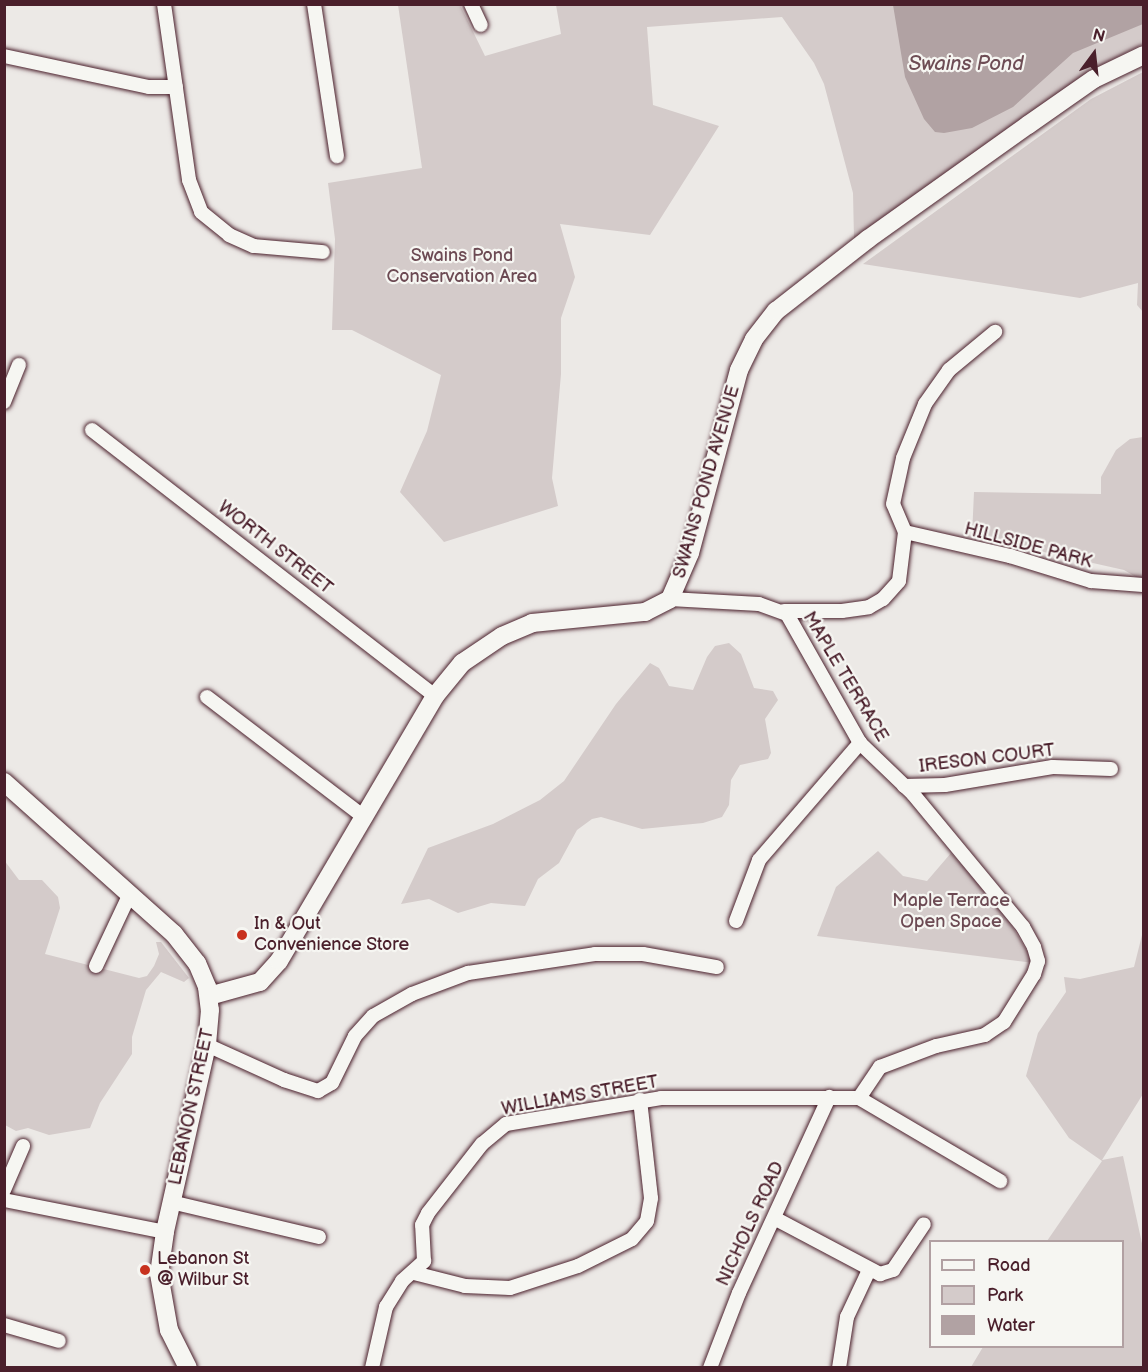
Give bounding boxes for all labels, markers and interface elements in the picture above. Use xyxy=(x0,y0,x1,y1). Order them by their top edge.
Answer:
north arrow xyxy=(1064,24,1124,84)
text: N xyxy=(1091,25,1107,47)
water label: Swains Pond xyxy=(908,52,1024,76)
park label: Swains Pond Conservation Area xyxy=(387,246,537,288)
street label: SWAINS POND AVENUE xyxy=(669,383,745,581)
street label: WORTH STREET xyxy=(213,496,337,600)
street label: HILLSIDE PARK xyxy=(962,519,1094,573)
street label: MAPLE TERRACE xyxy=(798,608,892,746)
street label: IRESON COURT xyxy=(918,740,1056,778)
park label: Maple Terrace Open Space xyxy=(892,891,1010,934)
place label: In & Out Convenience Store xyxy=(254,914,410,956)
marker: In & Out Convenience Store xyxy=(235,928,249,942)
street label: LEBANON STREET xyxy=(165,1027,219,1187)
street label: WILLIAMS STREET xyxy=(500,1072,660,1120)
street label: NICHOLS ROAD xyxy=(713,1158,789,1290)
legend xyxy=(929,1240,1124,1348)
place label: Lebanon St @ Wilbur St xyxy=(157,1249,250,1292)
text: Road xyxy=(987,1255,1031,1276)
marker: Lebanon St @ Wilbur St xyxy=(138,1263,152,1277)
text: Park xyxy=(987,1285,1023,1306)
text: Water xyxy=(987,1315,1035,1336)

